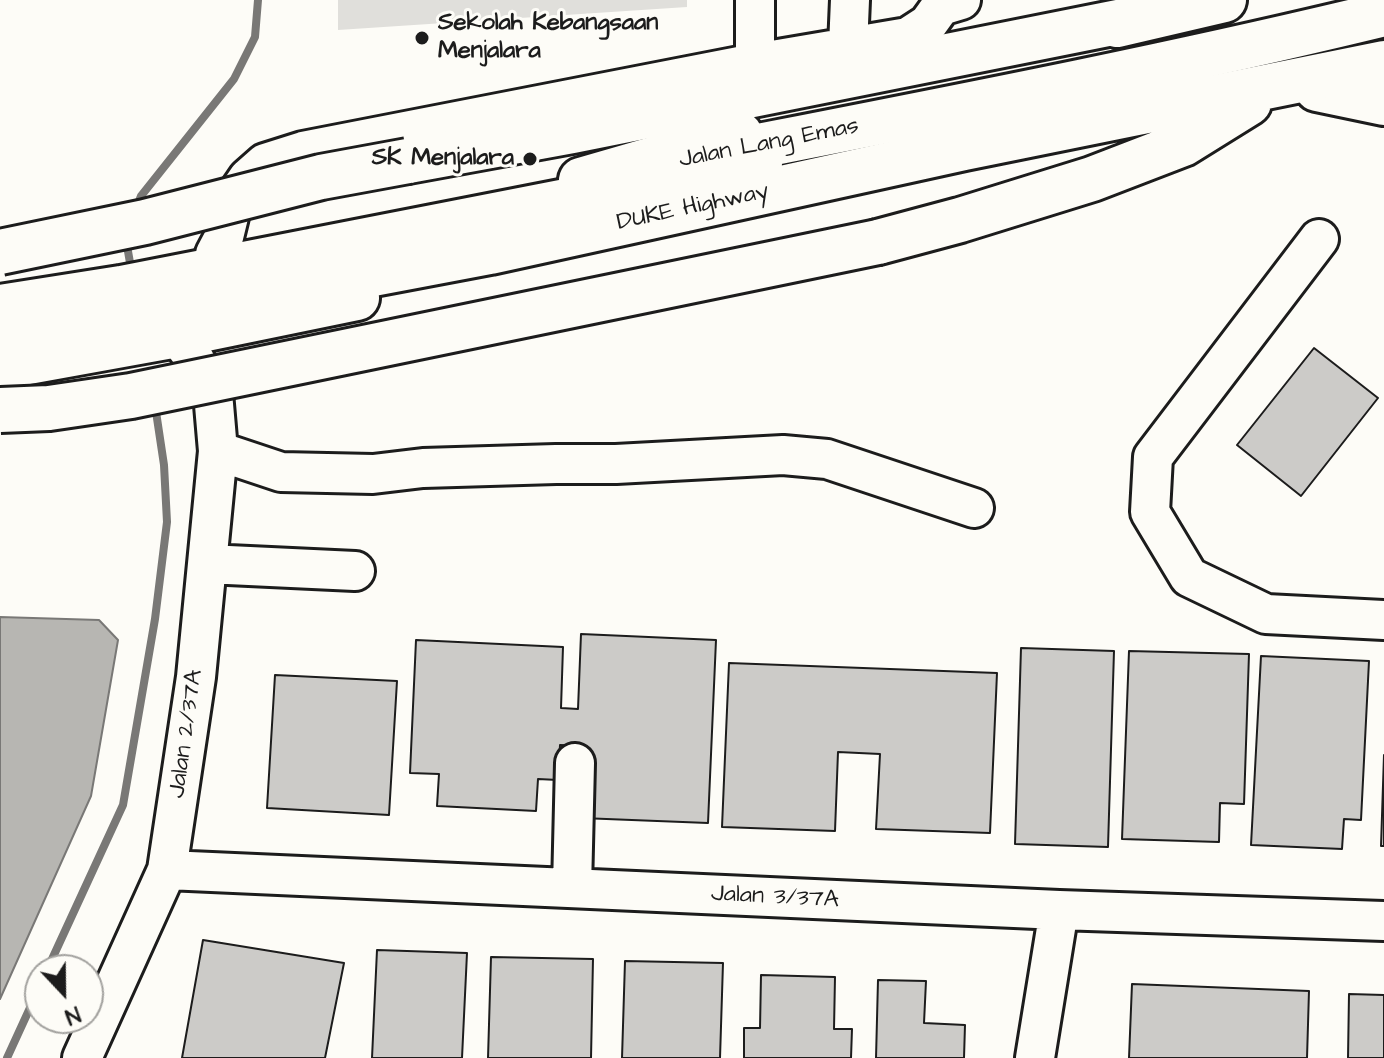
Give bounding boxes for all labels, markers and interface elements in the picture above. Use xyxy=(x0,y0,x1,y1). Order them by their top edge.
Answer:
place label: Sekolah Kebangsaan Menjalara xyxy=(438,10,658,66)
marker: Sekolah Kebangsaan Menjalara xyxy=(413,29,431,47)
street label: Jalan Lang Emas xyxy=(677,112,861,176)
place label: SK Menjalara xyxy=(372,145,514,173)
marker: SK Menjalara xyxy=(521,150,539,168)
street label: DUKE Highway xyxy=(614,178,772,238)
street label: Jalan 2/37A xyxy=(164,668,210,800)
street label: Jalan 3/37A xyxy=(710,880,840,916)
north arrow xyxy=(24,954,104,1034)
text: N xyxy=(60,998,85,1032)

